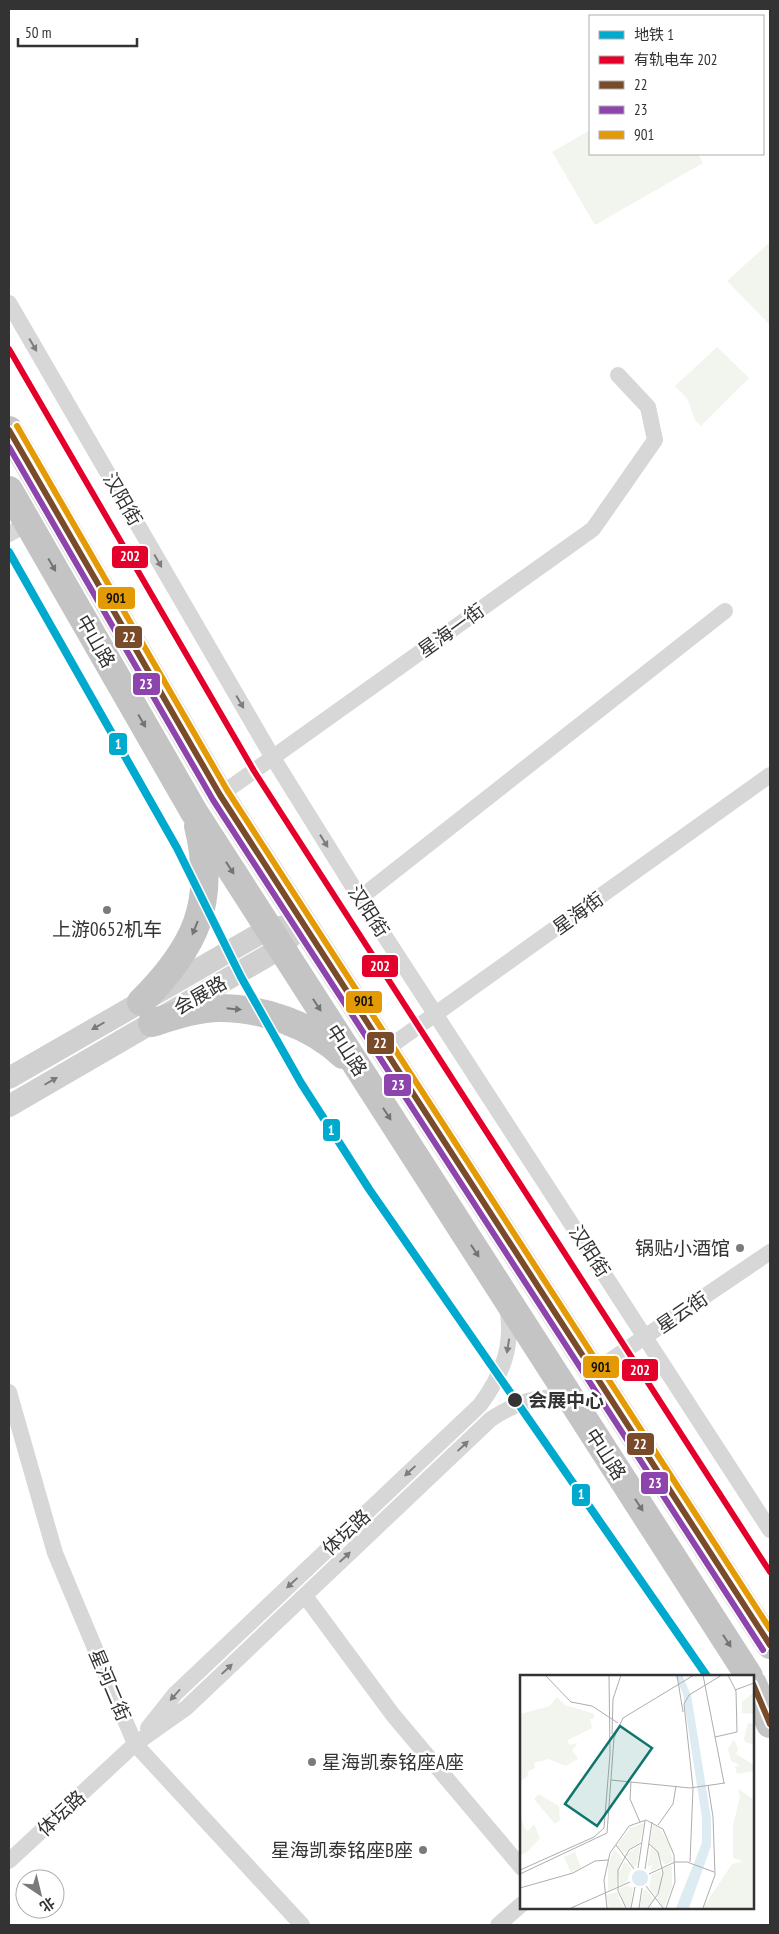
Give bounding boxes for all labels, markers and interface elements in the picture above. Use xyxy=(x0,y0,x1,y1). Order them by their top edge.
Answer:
scale bar xyxy=(18,15,136,47)
legend xyxy=(589,15,764,155)
text: 50 m xyxy=(25,23,51,42)
text: 地铁 1 xyxy=(634,25,674,44)
text: 有轨电车 202 xyxy=(634,50,717,69)
text: 22 xyxy=(634,75,648,94)
text: 23 xyxy=(634,100,648,119)
text: 901 xyxy=(634,125,654,144)
one-way arrow xyxy=(29,338,38,351)
street label: 汉阳街 xyxy=(98,468,148,530)
line badge: 202 xyxy=(111,545,149,569)
text: 202 xyxy=(120,547,140,565)
one-way arrow xyxy=(154,555,163,568)
one-way arrow xyxy=(48,559,57,572)
line badge: 901 xyxy=(97,586,136,610)
text: 901 xyxy=(106,589,126,607)
street label: 星海一街 xyxy=(413,598,489,662)
street label: 中山路 xyxy=(71,610,121,672)
line badge: 22 xyxy=(114,625,143,649)
text: 22 xyxy=(122,628,136,646)
line badge: 23 xyxy=(132,672,161,696)
text: 23 xyxy=(139,675,153,693)
one-way arrow xyxy=(236,695,245,708)
one-way arrow xyxy=(138,714,146,729)
line badge: 1 xyxy=(108,732,128,756)
text: 1 xyxy=(115,735,121,753)
one-way arrow xyxy=(320,834,329,847)
one-way arrow xyxy=(225,861,235,875)
street label: 汉阳街 xyxy=(343,881,395,941)
street label: 星海街 xyxy=(548,887,608,939)
marker: 上游0652机车 xyxy=(101,904,113,916)
place label: 上游0652机车 xyxy=(52,917,162,941)
one-way arrow xyxy=(191,921,199,936)
line badge: 202 xyxy=(361,954,399,978)
text: 202 xyxy=(370,957,390,975)
street label: 会展路 xyxy=(169,970,231,1020)
line badge: 901 xyxy=(345,990,383,1014)
text: 901 xyxy=(354,992,374,1010)
one-way arrow xyxy=(313,998,322,1011)
one-way arrow xyxy=(227,1005,243,1013)
street label: 中山路 xyxy=(321,1020,373,1080)
one-way arrow xyxy=(92,1022,105,1031)
line badge: 22 xyxy=(366,1031,395,1055)
text: 22 xyxy=(373,1034,387,1052)
line badge: 23 xyxy=(383,1073,412,1097)
text: 23 xyxy=(391,1076,405,1094)
one-way arrow xyxy=(44,1077,58,1086)
one-way arrow xyxy=(382,1107,392,1120)
line badge: 1 xyxy=(322,1118,341,1142)
text: 1 xyxy=(328,1121,334,1139)
street label: 汉阳街 xyxy=(564,1221,616,1281)
place label: 锅贴小酒馆 xyxy=(635,1236,730,1260)
marker: 锅贴小酒馆 xyxy=(734,1242,746,1254)
one-way arrow xyxy=(470,1244,479,1257)
street label: 星云街 xyxy=(652,1286,712,1338)
one-way arrow xyxy=(504,1339,512,1355)
line badge: 901 xyxy=(582,1355,620,1379)
text: 901 xyxy=(591,1358,611,1376)
line badge: 202 xyxy=(621,1358,659,1382)
text: 202 xyxy=(630,1361,650,1379)
place label: 会展中心 xyxy=(528,1388,604,1412)
marker: 会展中心 xyxy=(506,1391,524,1409)
street label: 中山路 xyxy=(580,1424,632,1484)
line badge: 22 xyxy=(626,1432,655,1456)
text: 22 xyxy=(633,1435,647,1453)
one-way arrow xyxy=(457,1440,469,1452)
one-way arrow xyxy=(404,1465,416,1477)
line badge: 23 xyxy=(640,1471,669,1495)
text: 23 xyxy=(648,1474,662,1492)
line badge: 1 xyxy=(571,1483,591,1507)
text: 1 xyxy=(578,1485,584,1503)
one-way arrow xyxy=(634,1498,643,1512)
street label: 体坛路 xyxy=(317,1504,375,1560)
one-way arrow xyxy=(339,1551,351,1563)
one-way arrow xyxy=(286,1577,298,1589)
one-way arrow xyxy=(722,1634,732,1648)
street label: 星河二街 xyxy=(84,1645,136,1725)
one-way arrow xyxy=(221,1663,233,1675)
inset map xyxy=(520,1675,754,1909)
one-way arrow xyxy=(169,1689,180,1702)
place label: 星海凯泰铭座A座 xyxy=(322,1750,464,1774)
marker: 星海凯泰铭座A座 xyxy=(306,1756,318,1768)
street label: 体坛路 xyxy=(32,1785,90,1841)
place label: 星海凯泰铭座B座 xyxy=(271,1838,413,1862)
marker: 星海凯泰铭座B座 xyxy=(417,1844,429,1856)
north arrow xyxy=(15,1869,65,1919)
text: 北 xyxy=(37,1893,58,1916)

